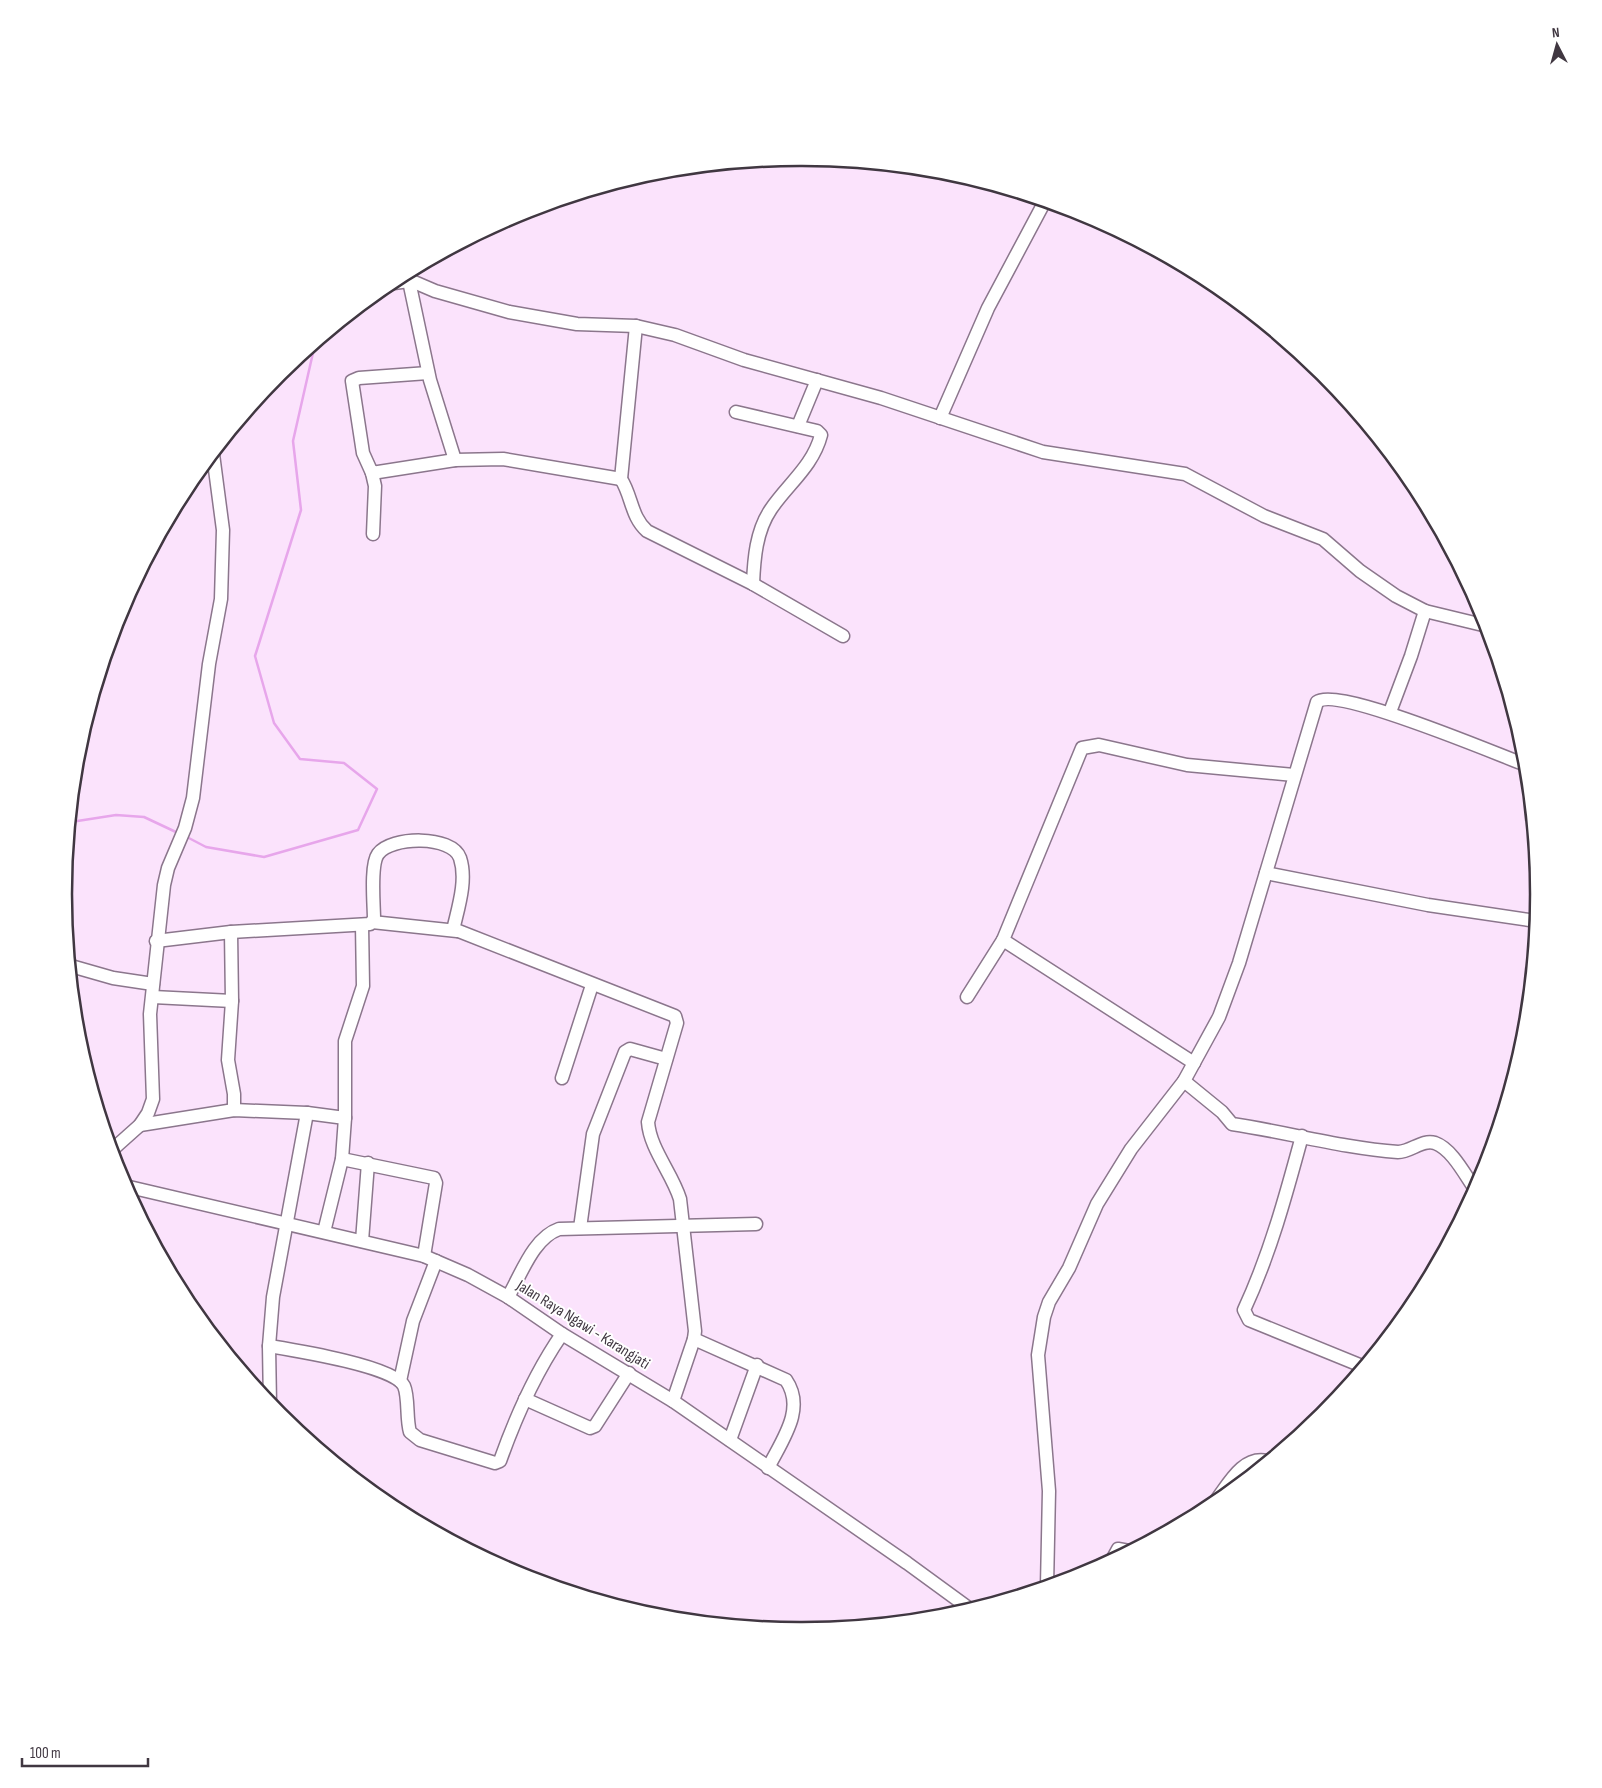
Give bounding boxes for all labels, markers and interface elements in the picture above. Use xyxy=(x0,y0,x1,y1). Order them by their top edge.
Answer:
north arrow xyxy=(1532,20,1582,70)
text: N xyxy=(1551,24,1560,41)
street label: Jalan Raya Ngawi - Karangjati xyxy=(512,1276,653,1374)
scale bar xyxy=(22,1736,149,1768)
text: 100 m xyxy=(30,1744,61,1763)

